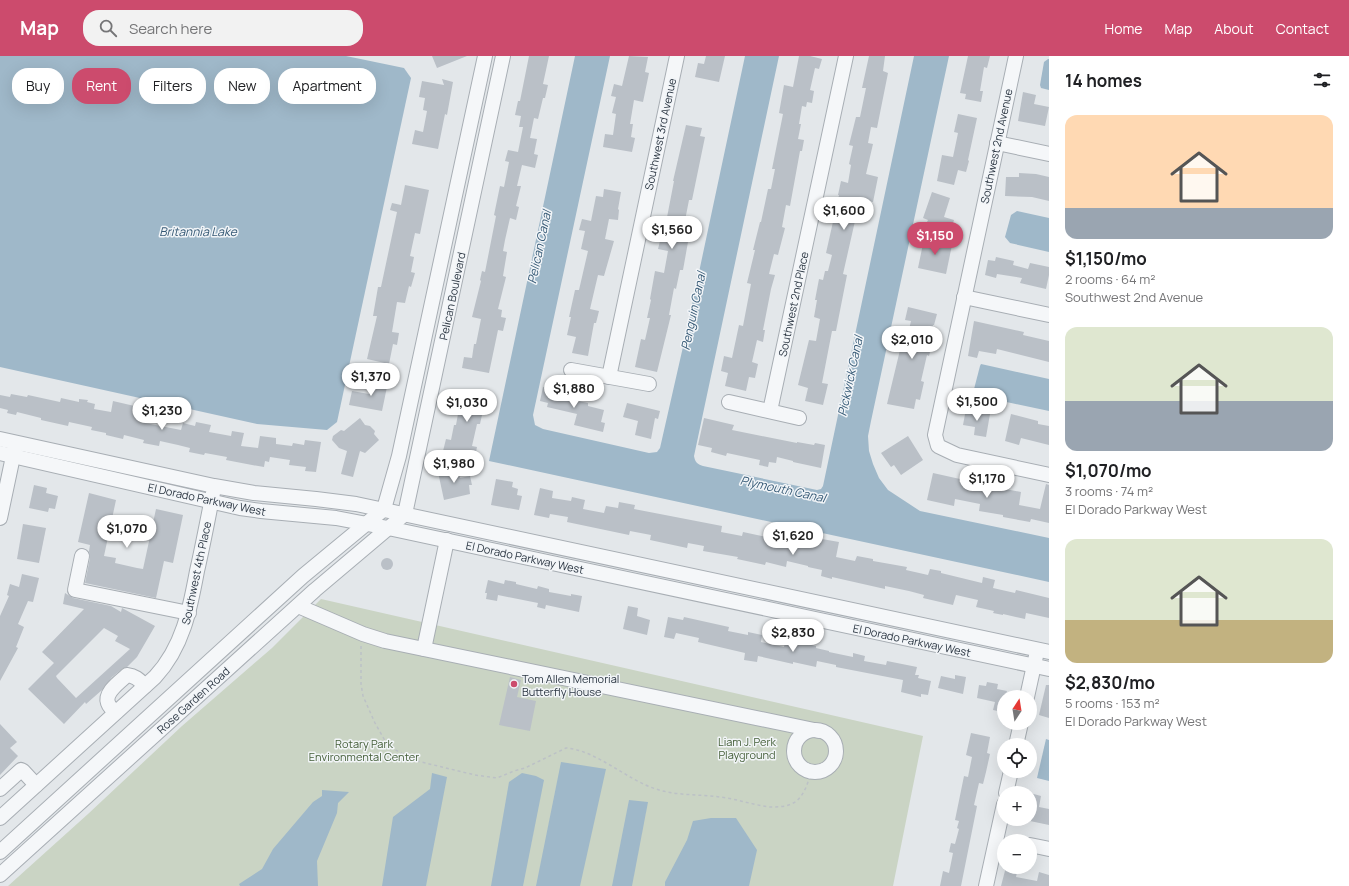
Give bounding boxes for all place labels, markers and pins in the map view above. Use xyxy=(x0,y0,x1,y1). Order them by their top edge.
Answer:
pin: $1,600 xyxy=(811,197,877,231)
pin: $1,560 xyxy=(639,216,705,250)
pin: $1,150 xyxy=(902,222,968,256)
pin: $2,010 xyxy=(879,326,945,360)
pin: $1,370 xyxy=(338,363,404,397)
pin: $1,880 xyxy=(541,375,607,409)
pin: $1,500 xyxy=(944,388,1010,422)
pin: $1,030 xyxy=(434,389,500,423)
pin: $1,230 xyxy=(129,397,195,431)
pin: $1,980 xyxy=(421,450,487,484)
pin: $1,170 xyxy=(954,465,1020,499)
pin: $1,070 xyxy=(94,515,160,549)
pin: $1,620 xyxy=(760,522,826,556)
pin: $2,830 xyxy=(760,619,826,653)
place label: Tom Allen Memorial Butterfly House xyxy=(522,671,619,699)
marker: Tom Allen Memorial Butterfly House xyxy=(509,679,519,689)

